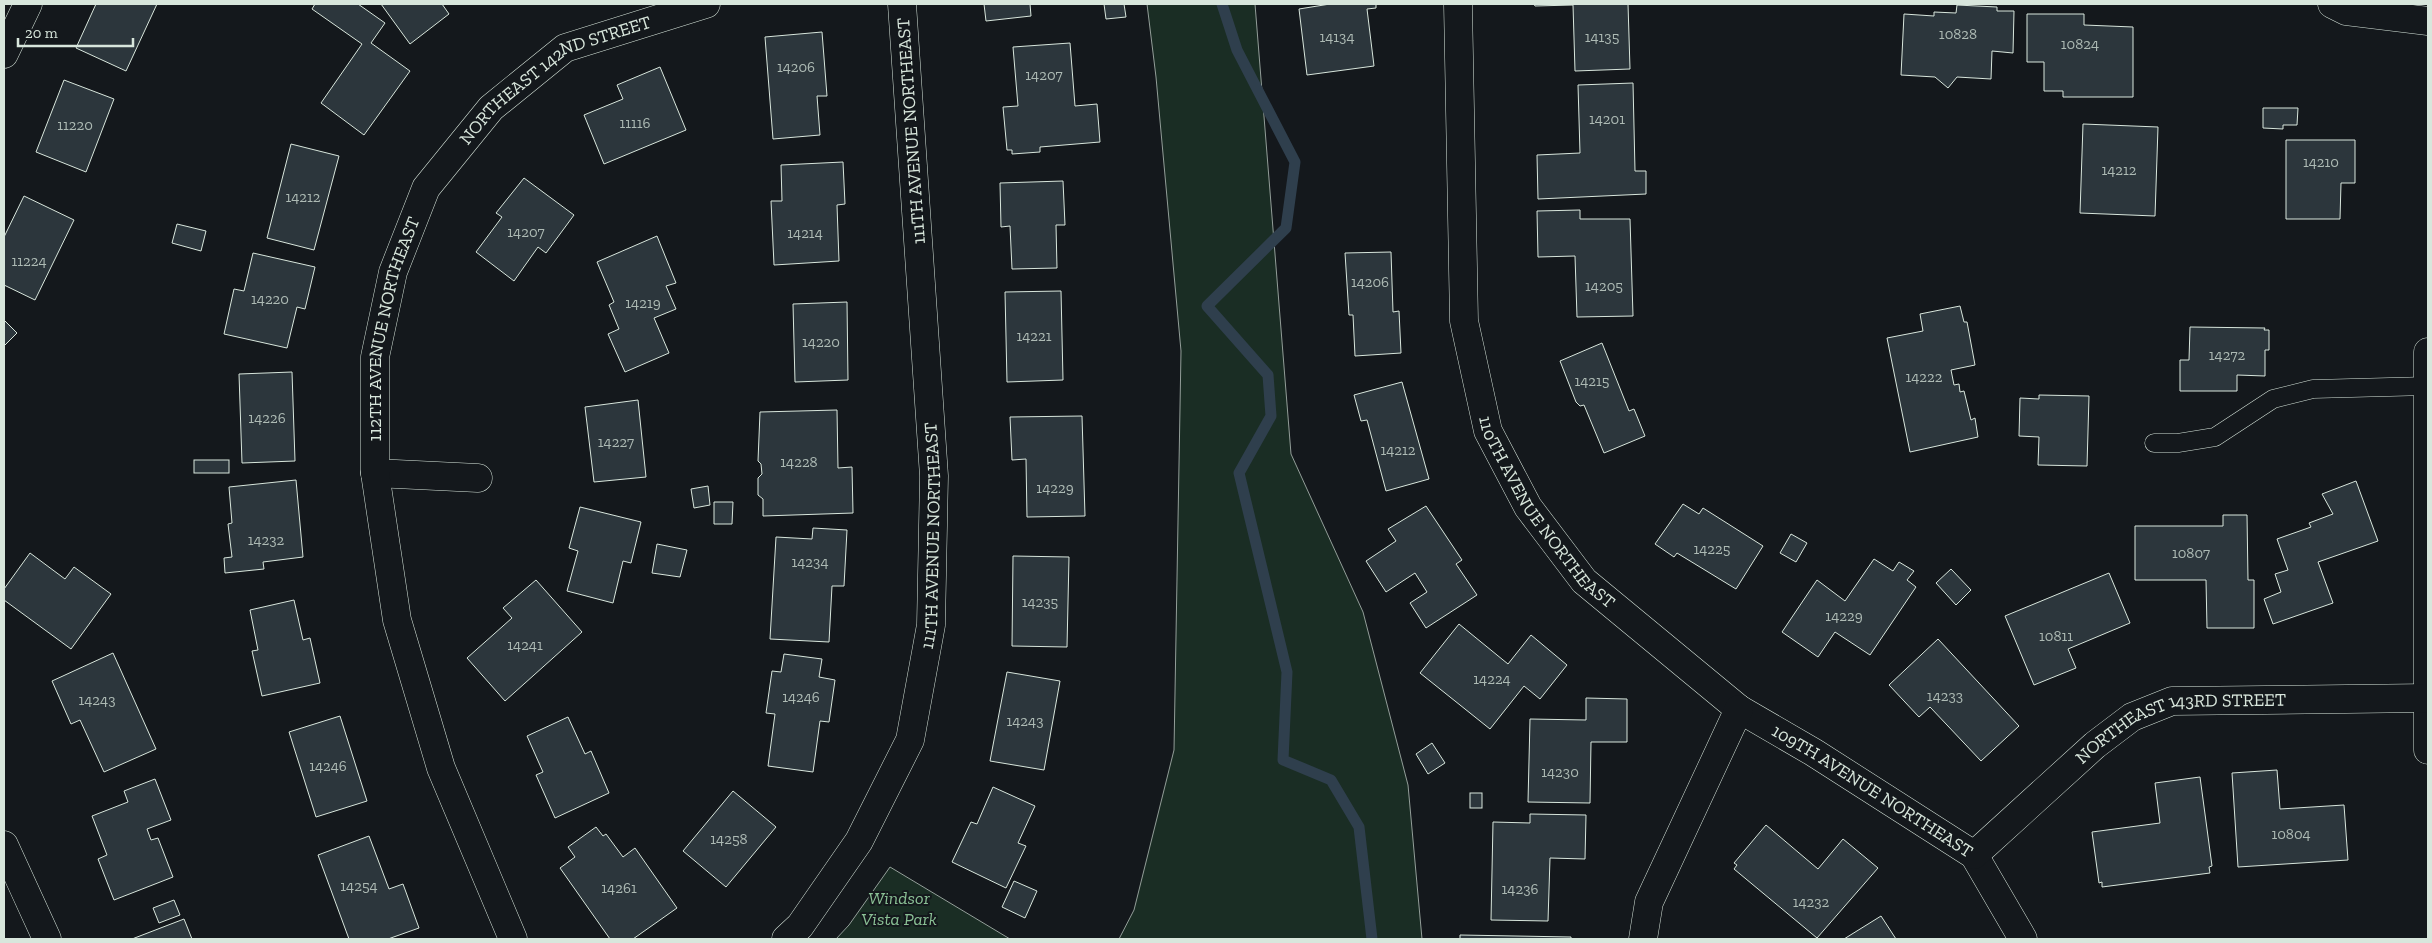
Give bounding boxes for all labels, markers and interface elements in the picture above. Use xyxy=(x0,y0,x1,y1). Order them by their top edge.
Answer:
street label: NORTHEAST 142ND STREET xyxy=(455,11,654,149)
scale bar xyxy=(18,15,132,47)
street label: 111TH AVENUE NORTHEAST xyxy=(892,17,930,245)
text: 20 m xyxy=(25,24,58,42)
house number: 10828 xyxy=(1939,25,1977,43)
house number: 14134 xyxy=(1319,28,1355,46)
house number: 14135 xyxy=(1585,28,1620,46)
house number: 10824 xyxy=(2061,35,2099,53)
house number: 14206 xyxy=(777,58,815,76)
house number: 14207 xyxy=(1025,66,1063,84)
house number: 14201 xyxy=(1589,110,1625,128)
house number: 11116 xyxy=(619,114,651,132)
house number: 11220 xyxy=(57,116,93,134)
house number: 14210 xyxy=(2303,153,2339,171)
house number: 14212 xyxy=(2101,161,2137,179)
house number: 14212 xyxy=(285,188,321,206)
street label: 112TH AVENUE NORTHEAST xyxy=(364,214,425,442)
house number: 14207 xyxy=(507,223,545,241)
house number: 14214 xyxy=(787,224,823,242)
house number: 11224 xyxy=(11,252,47,270)
house number: 14206 xyxy=(1351,273,1389,291)
house number: 14205 xyxy=(1585,277,1623,295)
house number: 14220 xyxy=(251,290,289,308)
house number: 14219 xyxy=(625,294,661,312)
house number: 14221 xyxy=(1016,327,1052,345)
house number: 14220 xyxy=(802,333,840,351)
house number: 14272 xyxy=(2209,346,2245,364)
house number: 14222 xyxy=(1905,368,1943,386)
house number: 14215 xyxy=(1574,372,1610,390)
house number: 14226 xyxy=(248,409,286,427)
street label: 110TH AVENUE NORTHEAST xyxy=(1474,414,1620,613)
street label: 111TH AVENUE NORTHEAST xyxy=(916,421,945,651)
house number: 14227 xyxy=(598,433,634,451)
house number: 14212 xyxy=(1380,441,1416,459)
house number: 14228 xyxy=(780,453,818,471)
house number: 14229 xyxy=(1036,479,1074,497)
house number: 14232 xyxy=(248,531,285,549)
house number: 14225 xyxy=(1694,540,1731,558)
house number: 10807 xyxy=(2172,544,2210,562)
house number: 14234 xyxy=(791,553,829,571)
house number: 14235 xyxy=(1022,593,1059,611)
house number: 14229 xyxy=(1825,607,1863,625)
house number: 10811 xyxy=(2039,627,2073,645)
house number: 14241 xyxy=(507,636,543,654)
house number: 14224 xyxy=(1473,670,1511,688)
house number: 14233 xyxy=(1927,687,1963,705)
house number: 14246 xyxy=(782,688,820,706)
street label: NORTHEAST 143RD STREET xyxy=(2071,689,2286,768)
house number: 14243 xyxy=(78,691,116,709)
house number: 14243 xyxy=(1006,712,1044,730)
street label: 109TH AVENUE NORTHEAST xyxy=(1768,720,1977,862)
house number: 14246 xyxy=(309,757,347,775)
house number: 14230 xyxy=(1541,763,1579,781)
house number: 10804 xyxy=(2271,825,2311,843)
house number: 14258 xyxy=(710,830,748,848)
house number: 14254 xyxy=(340,877,378,895)
house number: 14261 xyxy=(601,879,637,897)
house number: 14236 xyxy=(1502,880,1538,898)
park label: Windsor Vista Park xyxy=(861,887,937,930)
house number: 14232 xyxy=(1793,893,1830,911)

